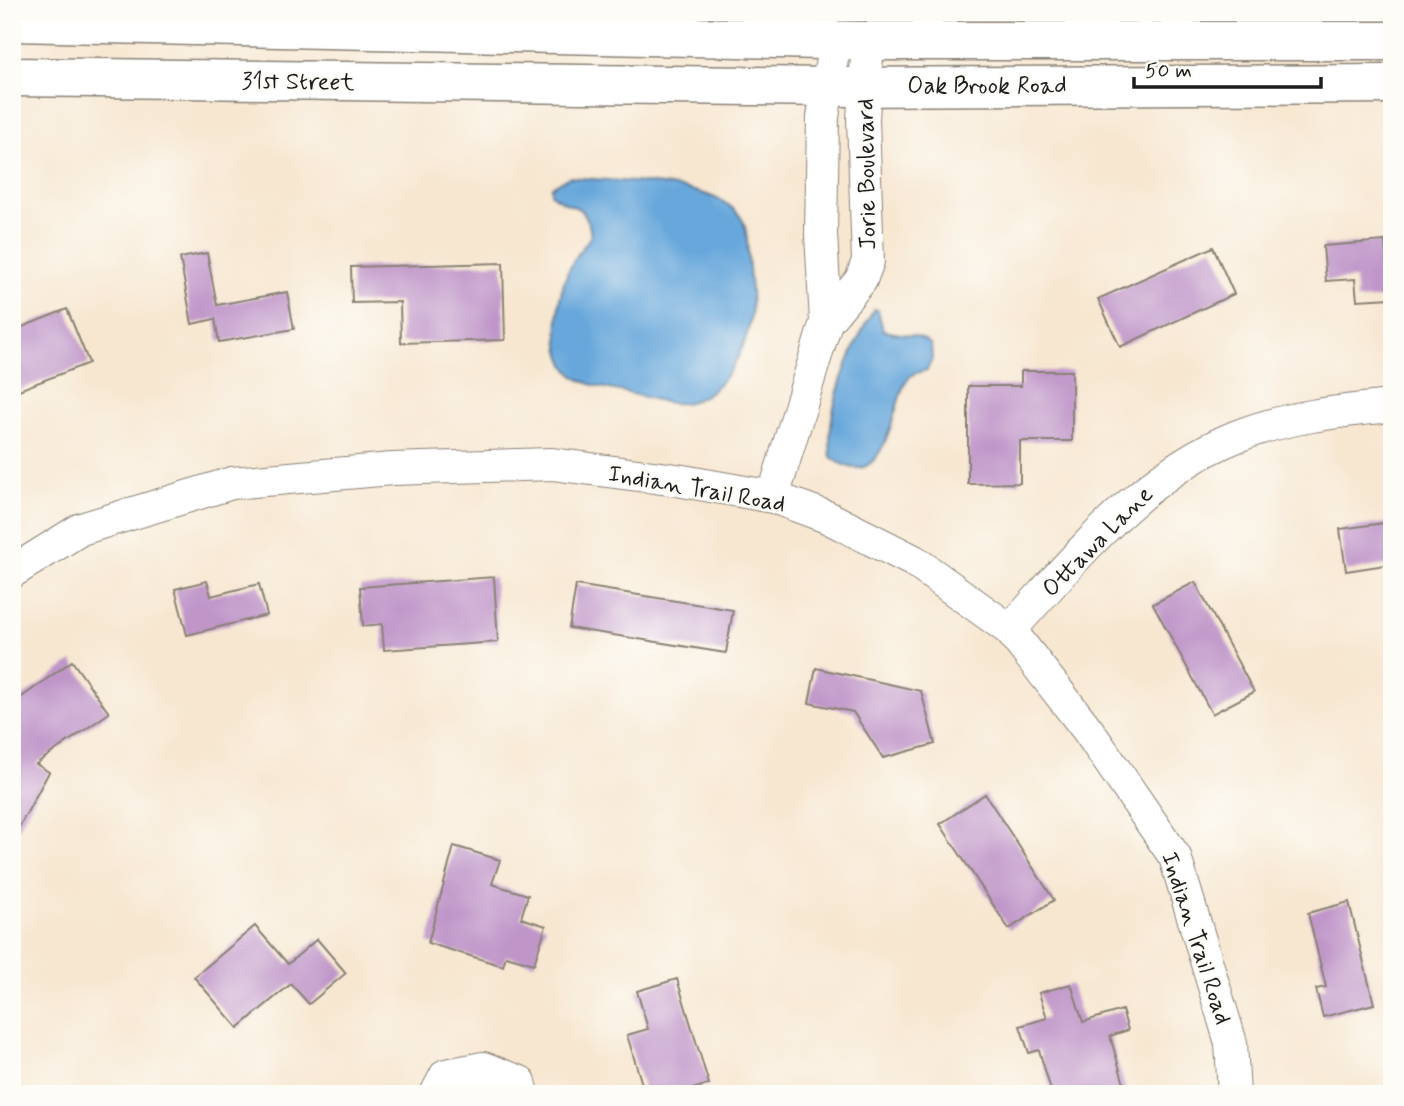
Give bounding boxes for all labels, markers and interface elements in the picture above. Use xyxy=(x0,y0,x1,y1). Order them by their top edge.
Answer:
scale bar xyxy=(1134,46,1322,90)
text: 50 m xyxy=(1145,57,1192,85)
street label: 31st Street xyxy=(241,66,355,99)
street label: Oak Brook Road xyxy=(907,71,1067,102)
street label: Jorie Boulevard xyxy=(851,98,884,250)
street label: Indian Trail Road xyxy=(606,459,788,520)
street label: Ottawa Lane xyxy=(1036,480,1160,604)
street label: Indian Trail Road xyxy=(1153,848,1238,1029)

